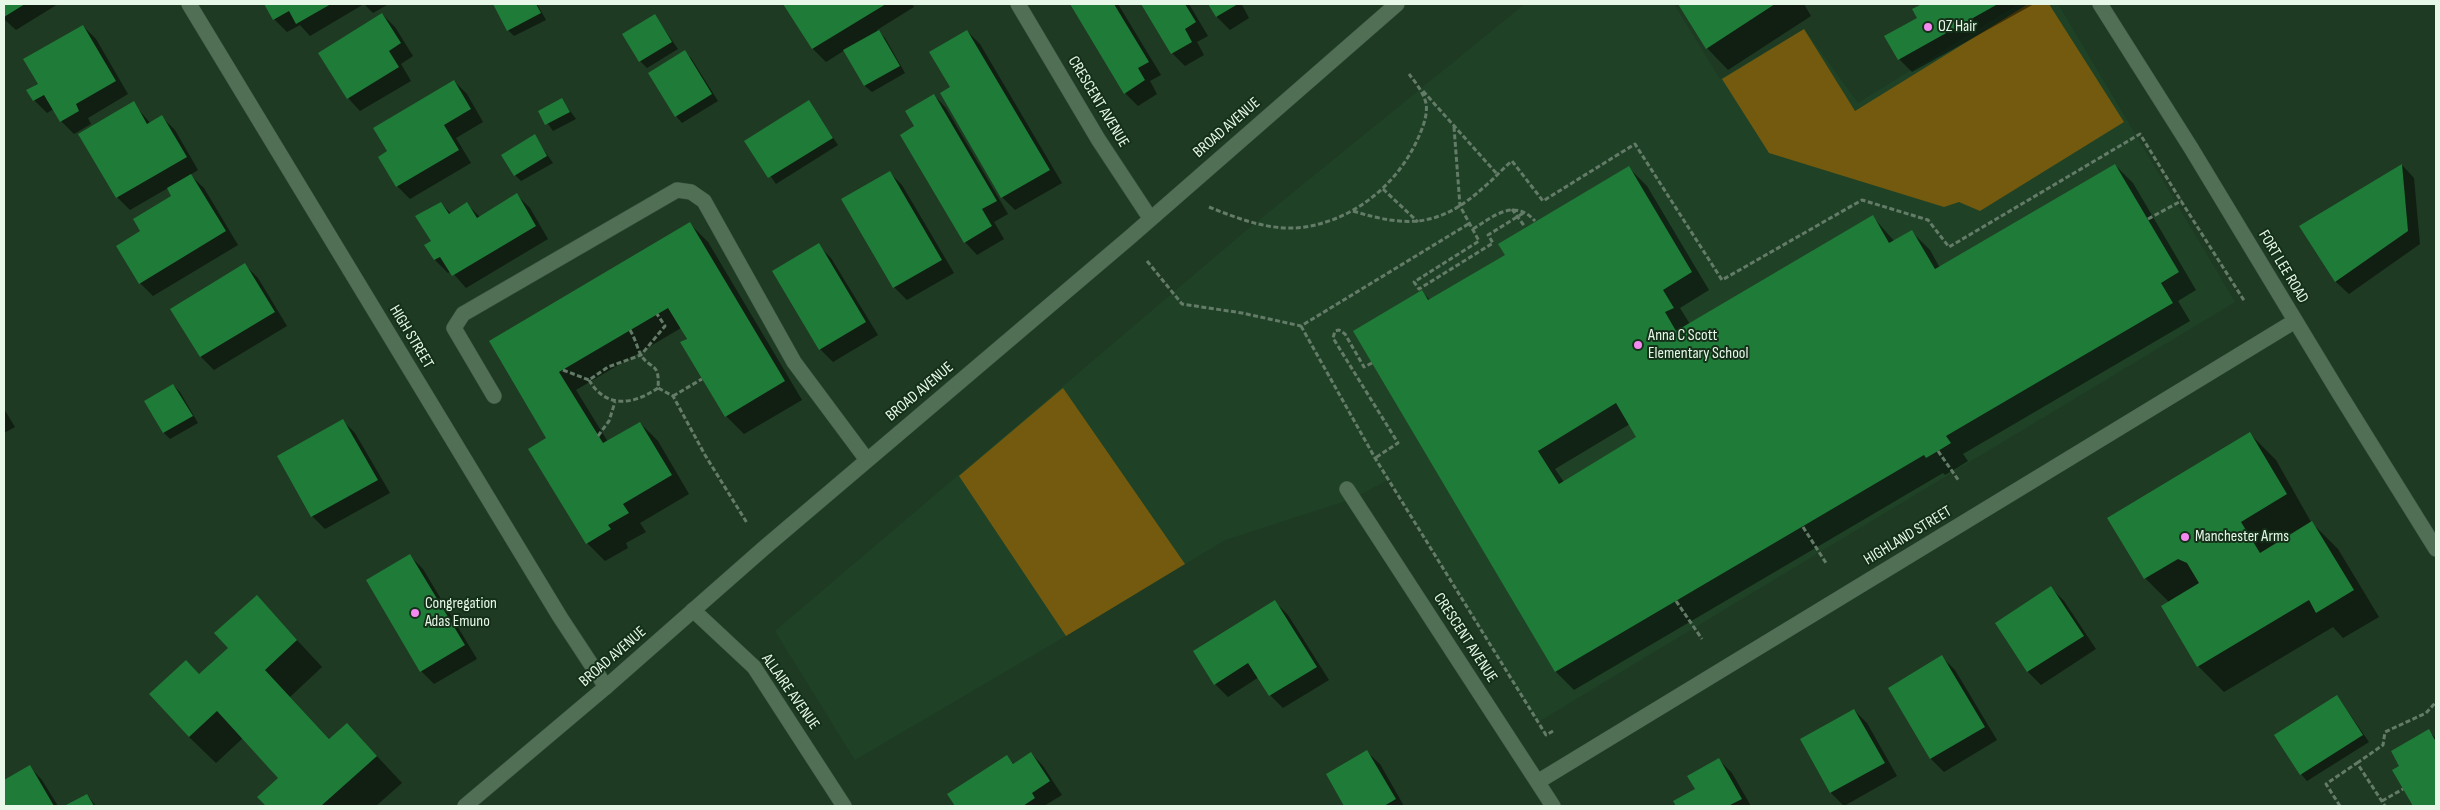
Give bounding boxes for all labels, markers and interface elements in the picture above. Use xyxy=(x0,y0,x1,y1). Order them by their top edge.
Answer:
place label: OZ Hair xyxy=(1938,17,1977,37)
marker: OZ Hair xyxy=(1922,21,1934,33)
street label: CRESCENT AVENUE xyxy=(1063,53,1133,151)
street label: BROAD AVENUE xyxy=(1190,94,1264,162)
street label: FORT LEE ROAD xyxy=(2254,227,2312,307)
street label: HIGH STREET xyxy=(385,302,437,372)
place label: Anna C Scott Elementary School xyxy=(1648,326,1748,364)
marker: Anna C Scott Elementary School xyxy=(1632,339,1644,351)
street label: BROAD AVENUE xyxy=(882,358,958,426)
street label: HIGHLAND STREET xyxy=(1860,502,1956,570)
place label: Manchester Arms xyxy=(2195,527,2289,547)
marker: Manchester Arms xyxy=(2179,531,2191,543)
street label: CRESCENT AVENUE xyxy=(1429,590,1501,686)
place label: Congregation Adas Emuno xyxy=(425,594,497,632)
marker: Congregation Adas Emuno xyxy=(409,607,421,619)
street label: BROAD AVENUE xyxy=(576,623,650,691)
street label: ALLAIRE AVENUE xyxy=(757,650,823,734)

